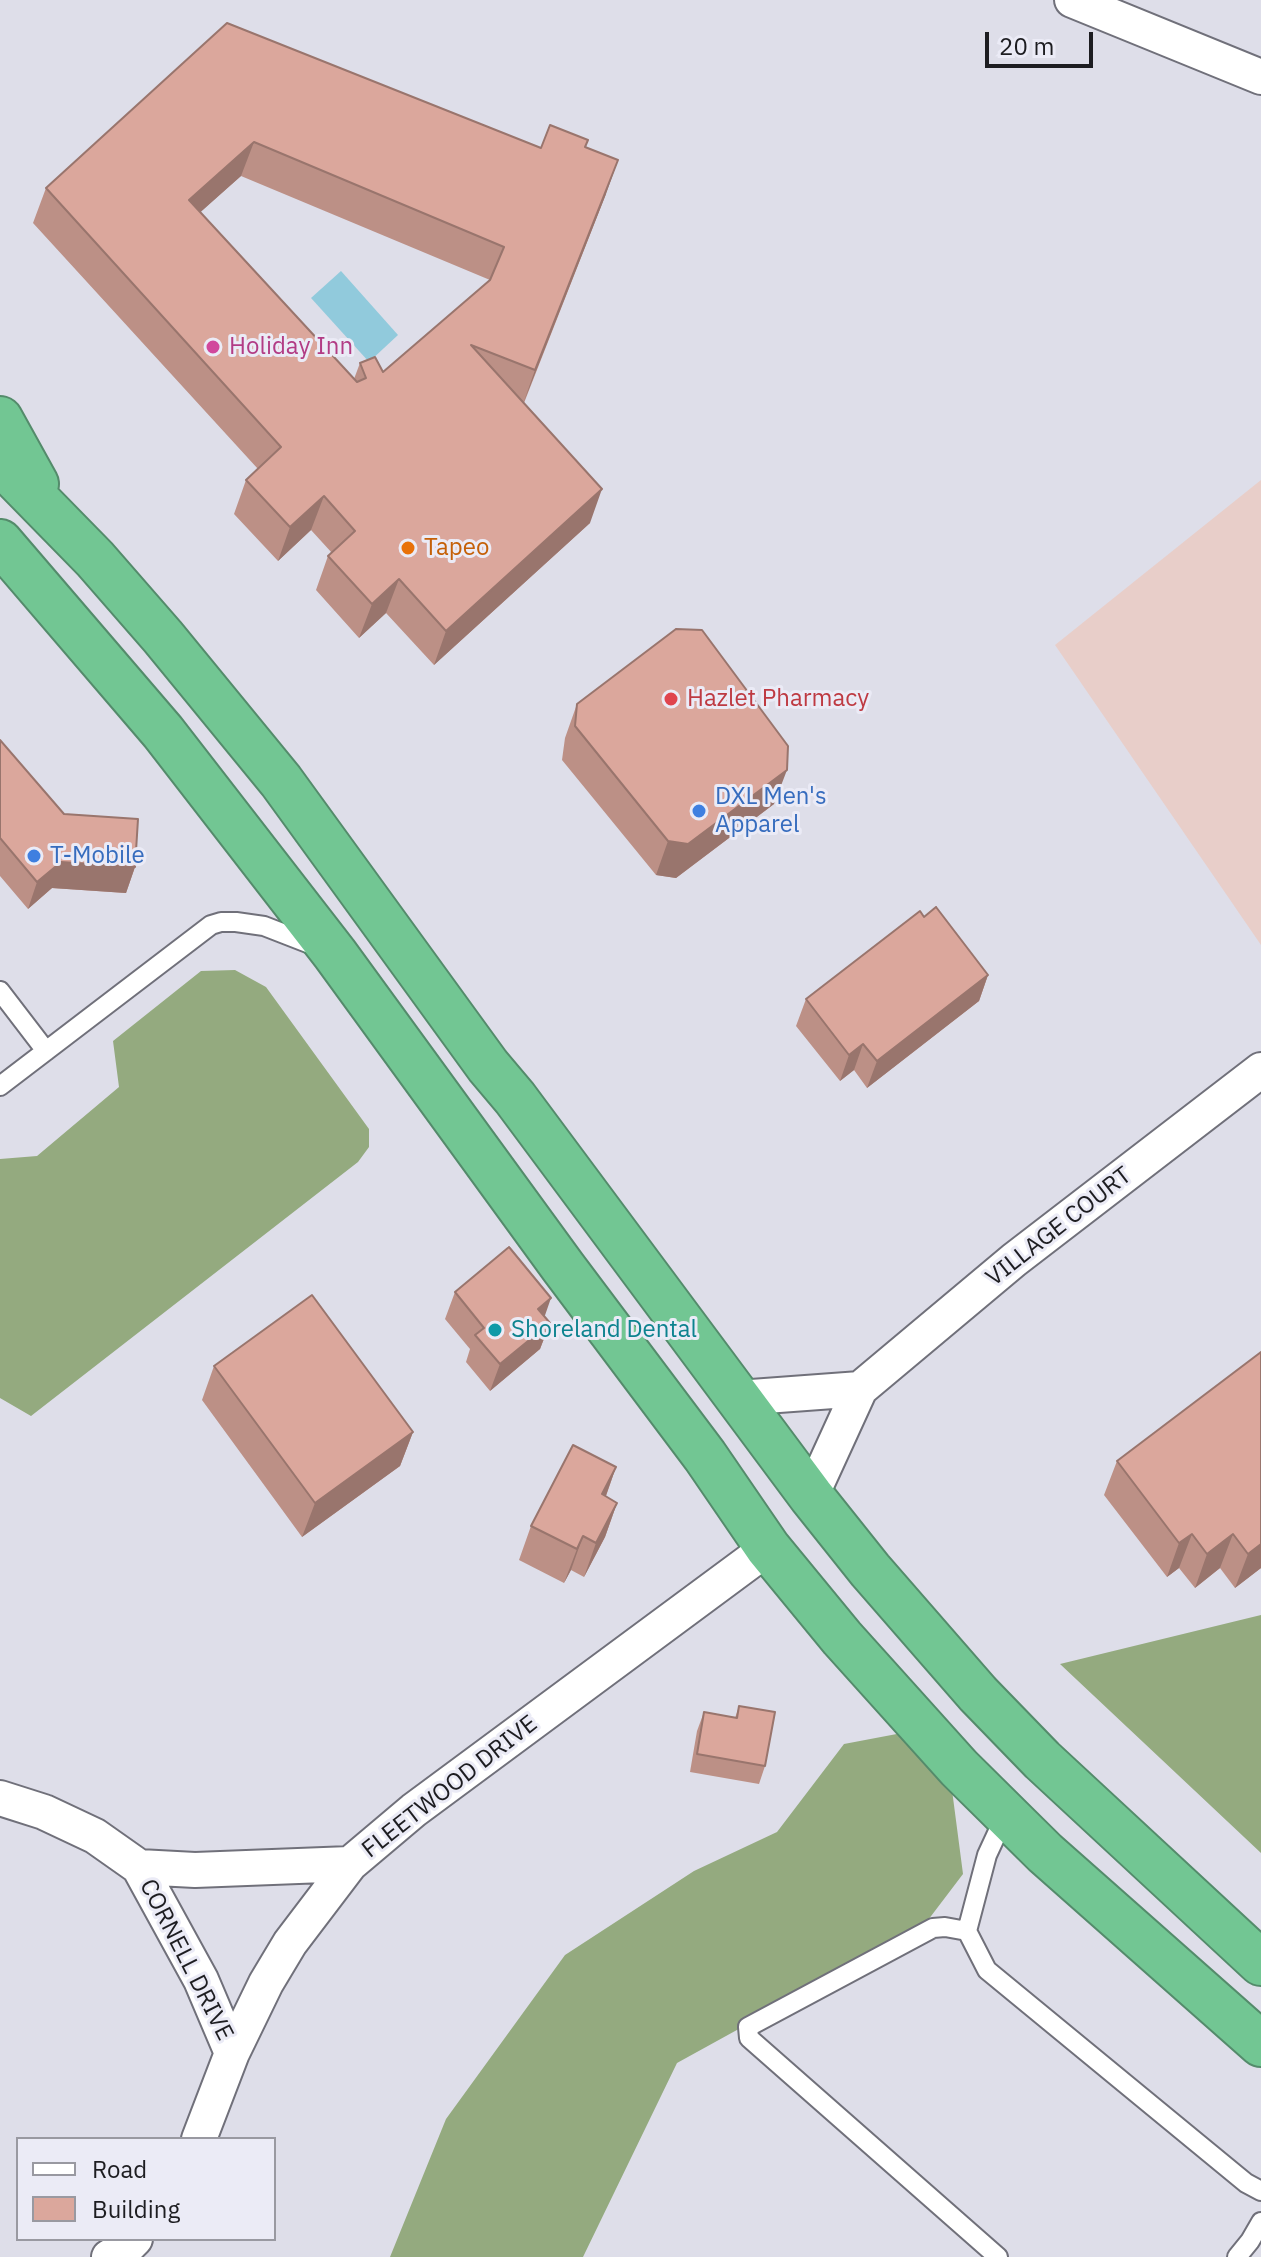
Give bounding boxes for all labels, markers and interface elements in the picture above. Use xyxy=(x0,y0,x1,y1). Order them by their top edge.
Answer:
scale bar xyxy=(989,16,1097,66)
text: 20 m xyxy=(999,30,1054,62)
place label: Holiday Inn xyxy=(229,333,353,361)
marker: Holiday Inn xyxy=(204,338,222,356)
place label: Tapeo xyxy=(424,534,489,562)
marker: Tapeo xyxy=(399,539,417,557)
place label: Hazlet Pharmacy xyxy=(687,685,869,713)
marker: Hazlet Pharmacy xyxy=(662,690,680,708)
place label: DXL Men's Apparel xyxy=(715,783,827,839)
marker: DXL Men's Apparel xyxy=(690,802,708,820)
place label: T-Mobile xyxy=(50,842,145,870)
marker: T-Mobile xyxy=(25,847,43,865)
street label: VILLAGE COURT xyxy=(981,1161,1137,1293)
place label: Shoreland Dental xyxy=(511,1316,697,1344)
marker: Shoreland Dental xyxy=(486,1321,504,1339)
street label: FLEETWOOD DRIVE xyxy=(357,1710,543,1864)
street label: CORNELL DRIVE xyxy=(133,1874,239,2046)
legend xyxy=(16,2137,276,2241)
text: Road xyxy=(92,2153,147,2185)
text: Building xyxy=(92,2193,180,2225)

